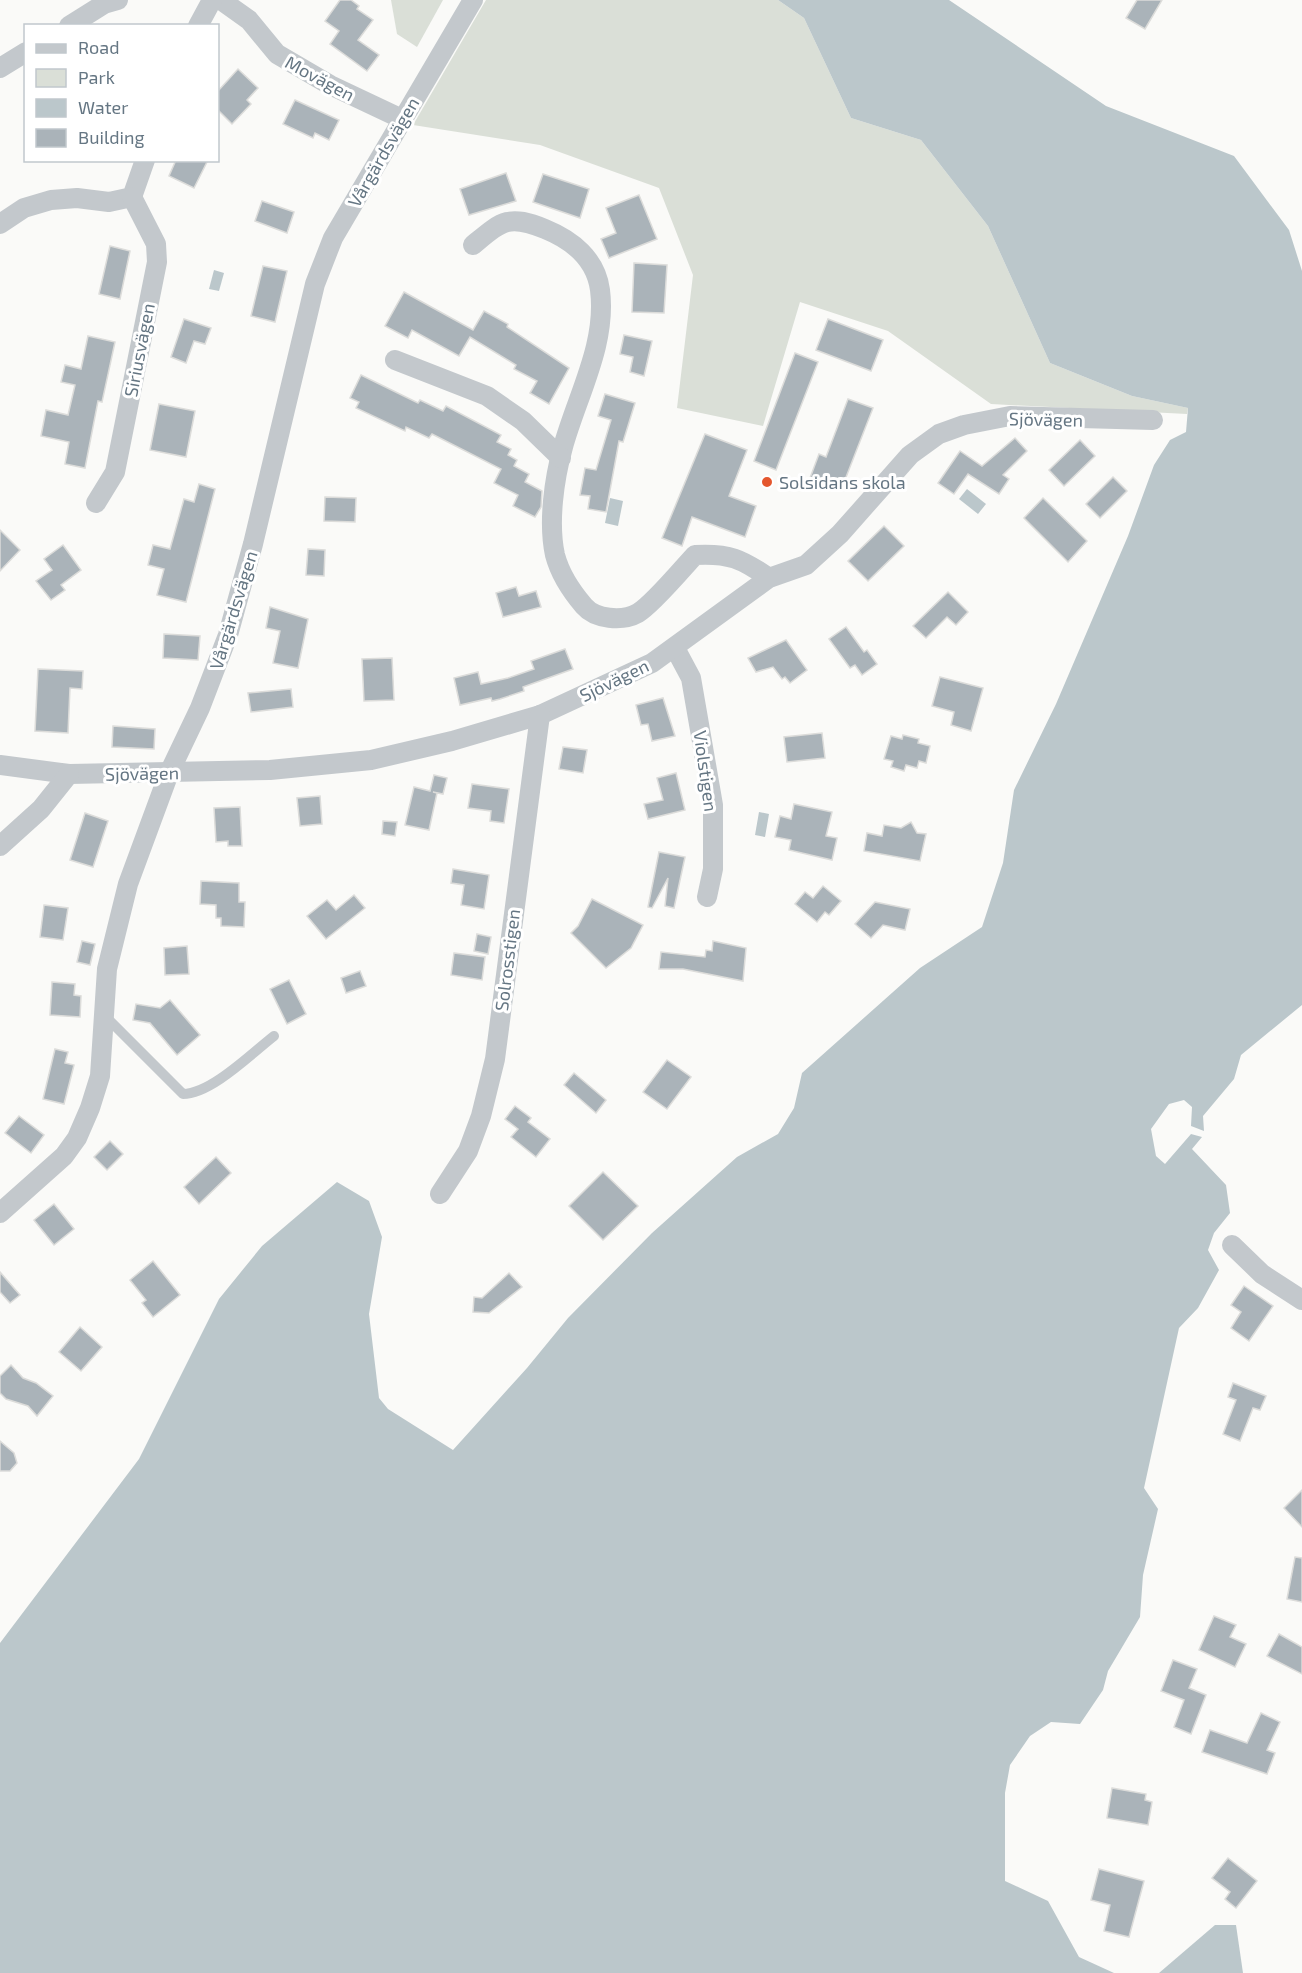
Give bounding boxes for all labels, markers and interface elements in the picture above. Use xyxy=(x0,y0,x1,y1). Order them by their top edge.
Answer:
legend xyxy=(24,24,219,162)
text: Road xyxy=(78,36,119,58)
street label: Movägen xyxy=(282,51,358,105)
text: Park xyxy=(78,66,115,88)
street label: Vårgärdsvägen xyxy=(343,93,423,211)
text: Water xyxy=(78,96,128,118)
text: Building xyxy=(78,126,145,148)
street label: Siriusvägen xyxy=(119,301,159,399)
street label: Sjövägen xyxy=(1009,407,1083,431)
place label: Solsidans skola xyxy=(779,471,906,493)
marker: Solsidans skola xyxy=(760,475,774,489)
street label: Vårgärdsvägen xyxy=(204,548,262,672)
street label: Sjövägen xyxy=(576,654,652,706)
street label: Violstigen xyxy=(689,729,723,813)
street label: Sjövägen xyxy=(105,761,179,785)
street label: Solrosstigen xyxy=(490,908,524,1012)

